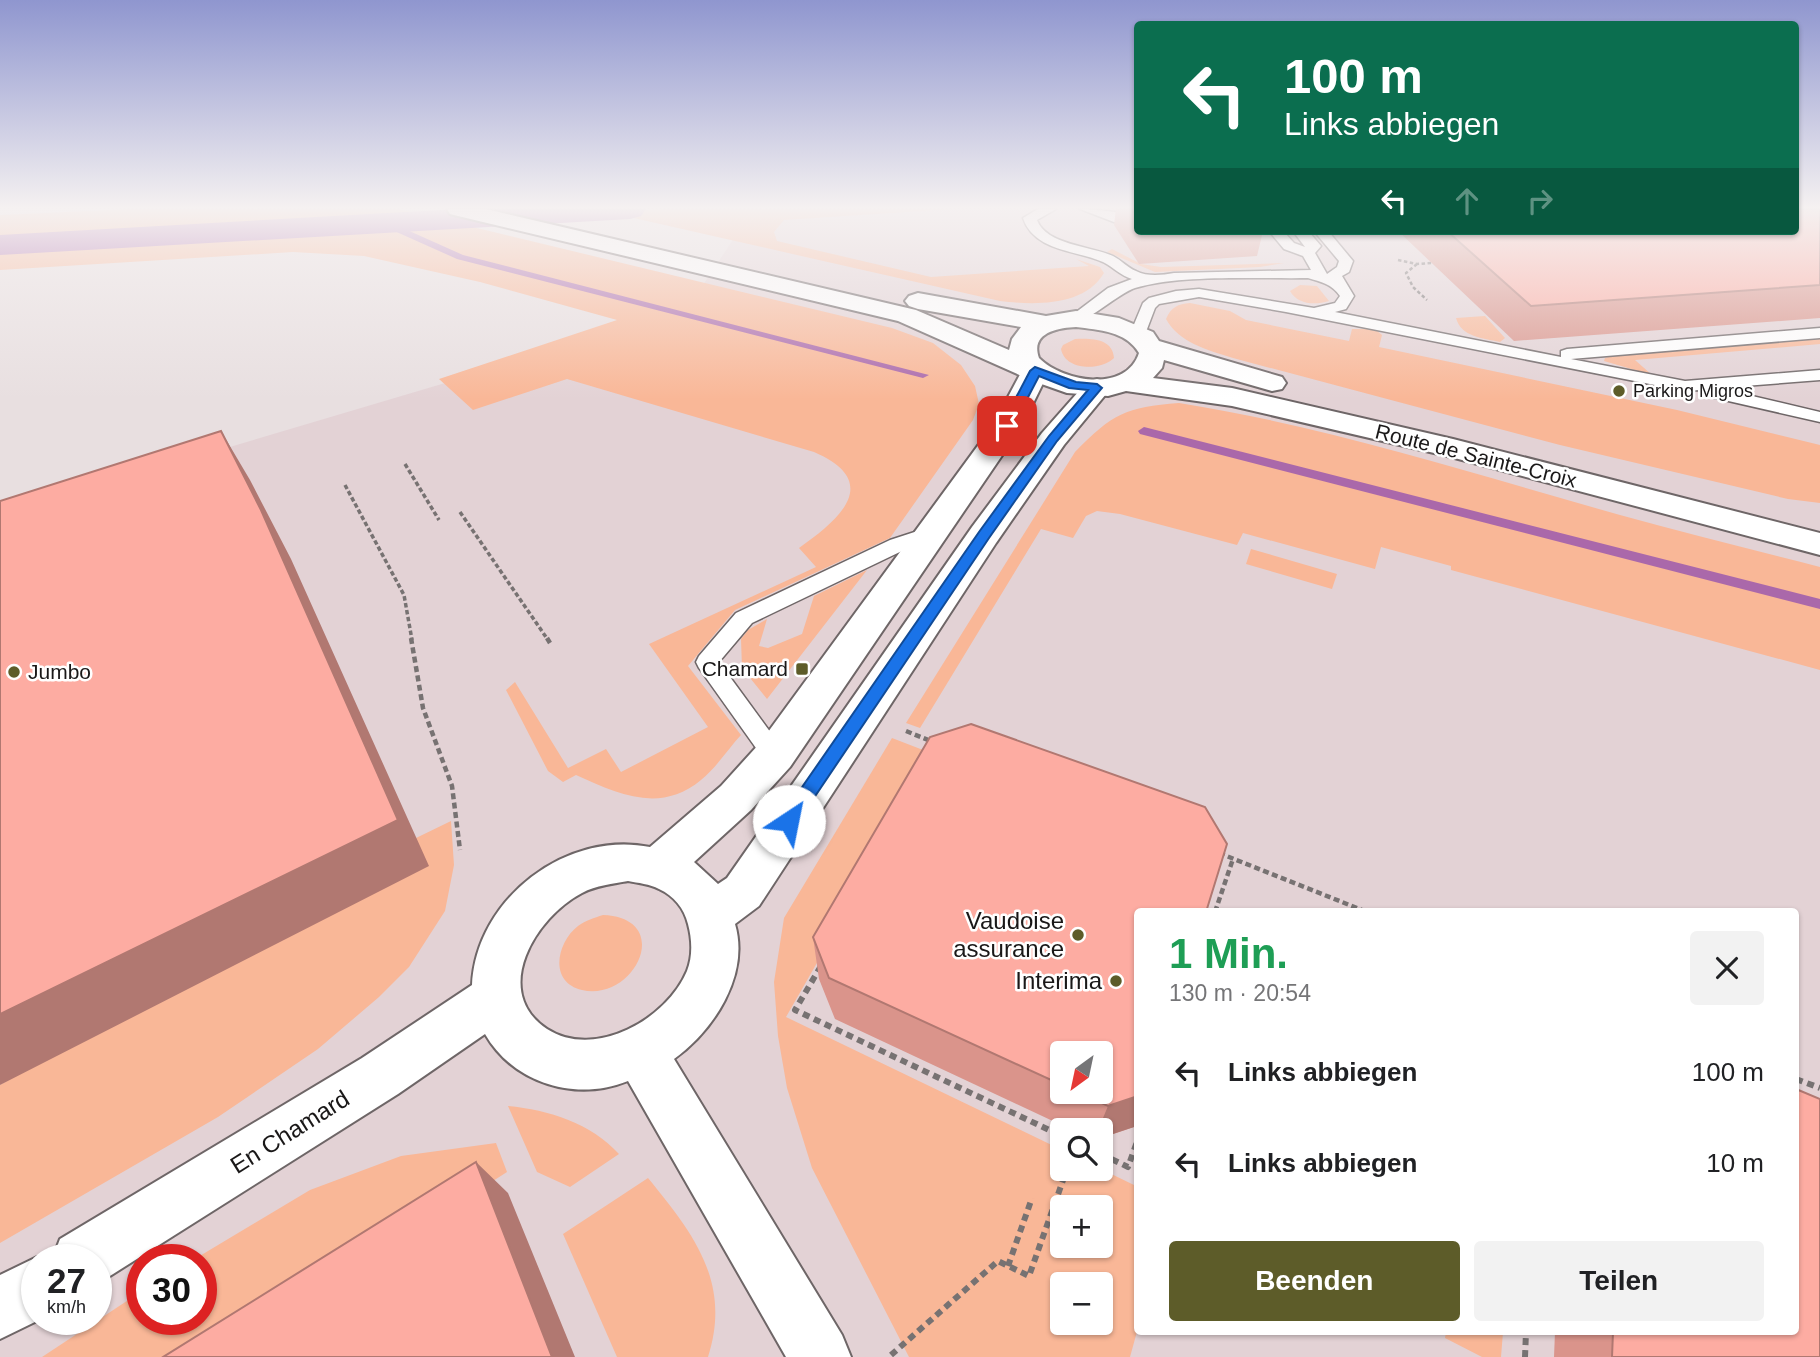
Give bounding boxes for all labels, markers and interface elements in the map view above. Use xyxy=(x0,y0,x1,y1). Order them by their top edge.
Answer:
icon: left xyxy=(1169,49,1260,140)
text: 100 m xyxy=(1284,49,1423,103)
text: Links abbiegen xyxy=(1284,106,1499,142)
icon: left xyxy=(1375,182,1413,220)
icon: ahead xyxy=(1448,182,1486,220)
icon: right xyxy=(1521,182,1559,220)
place label: Parking Migros xyxy=(1633,381,1753,401)
marker: Parking Migros xyxy=(1611,383,1627,399)
pin xyxy=(977,396,1037,456)
icon: arrive xyxy=(988,407,1026,445)
street label: Route de Sainte-Croix xyxy=(1373,419,1580,492)
place label: Chamard xyxy=(702,657,788,680)
place label: Jumbo xyxy=(28,660,91,683)
marker: Chamard xyxy=(794,661,810,677)
marker: Jumbo xyxy=(6,664,22,680)
position arrow xyxy=(752,784,826,858)
place label: Vaudoise assurance xyxy=(953,907,1064,962)
marker: Vaudoise assurance xyxy=(1070,927,1086,943)
text: 1 Min. xyxy=(1169,930,1288,977)
button: close xyxy=(1690,931,1764,1005)
place label: Interima xyxy=(1015,967,1103,994)
marker: Interima xyxy=(1108,973,1124,989)
text: 130 m · 20:54 xyxy=(1169,980,1311,1006)
north arrow xyxy=(1050,1041,1113,1104)
map controls xyxy=(1050,1041,1113,1335)
icon: left xyxy=(1169,1054,1207,1092)
text: Links abbiegen xyxy=(1228,1057,1417,1087)
text: 100 m xyxy=(1692,1057,1764,1087)
street label: En Chamard xyxy=(225,1084,354,1179)
button: search xyxy=(1050,1118,1113,1181)
icon: left xyxy=(1169,1145,1207,1183)
text: Links abbiegen xyxy=(1228,1148,1417,1178)
text: 10 m xyxy=(1706,1148,1764,1178)
button: + xyxy=(1050,1195,1113,1258)
button: Beenden xyxy=(1169,1241,1460,1321)
button: Teilen xyxy=(1474,1241,1764,1321)
speed limit sign: 30 xyxy=(126,1244,217,1335)
text: 27 xyxy=(47,1261,86,1300)
button: − xyxy=(1050,1272,1113,1335)
text: km/h xyxy=(47,1297,86,1317)

